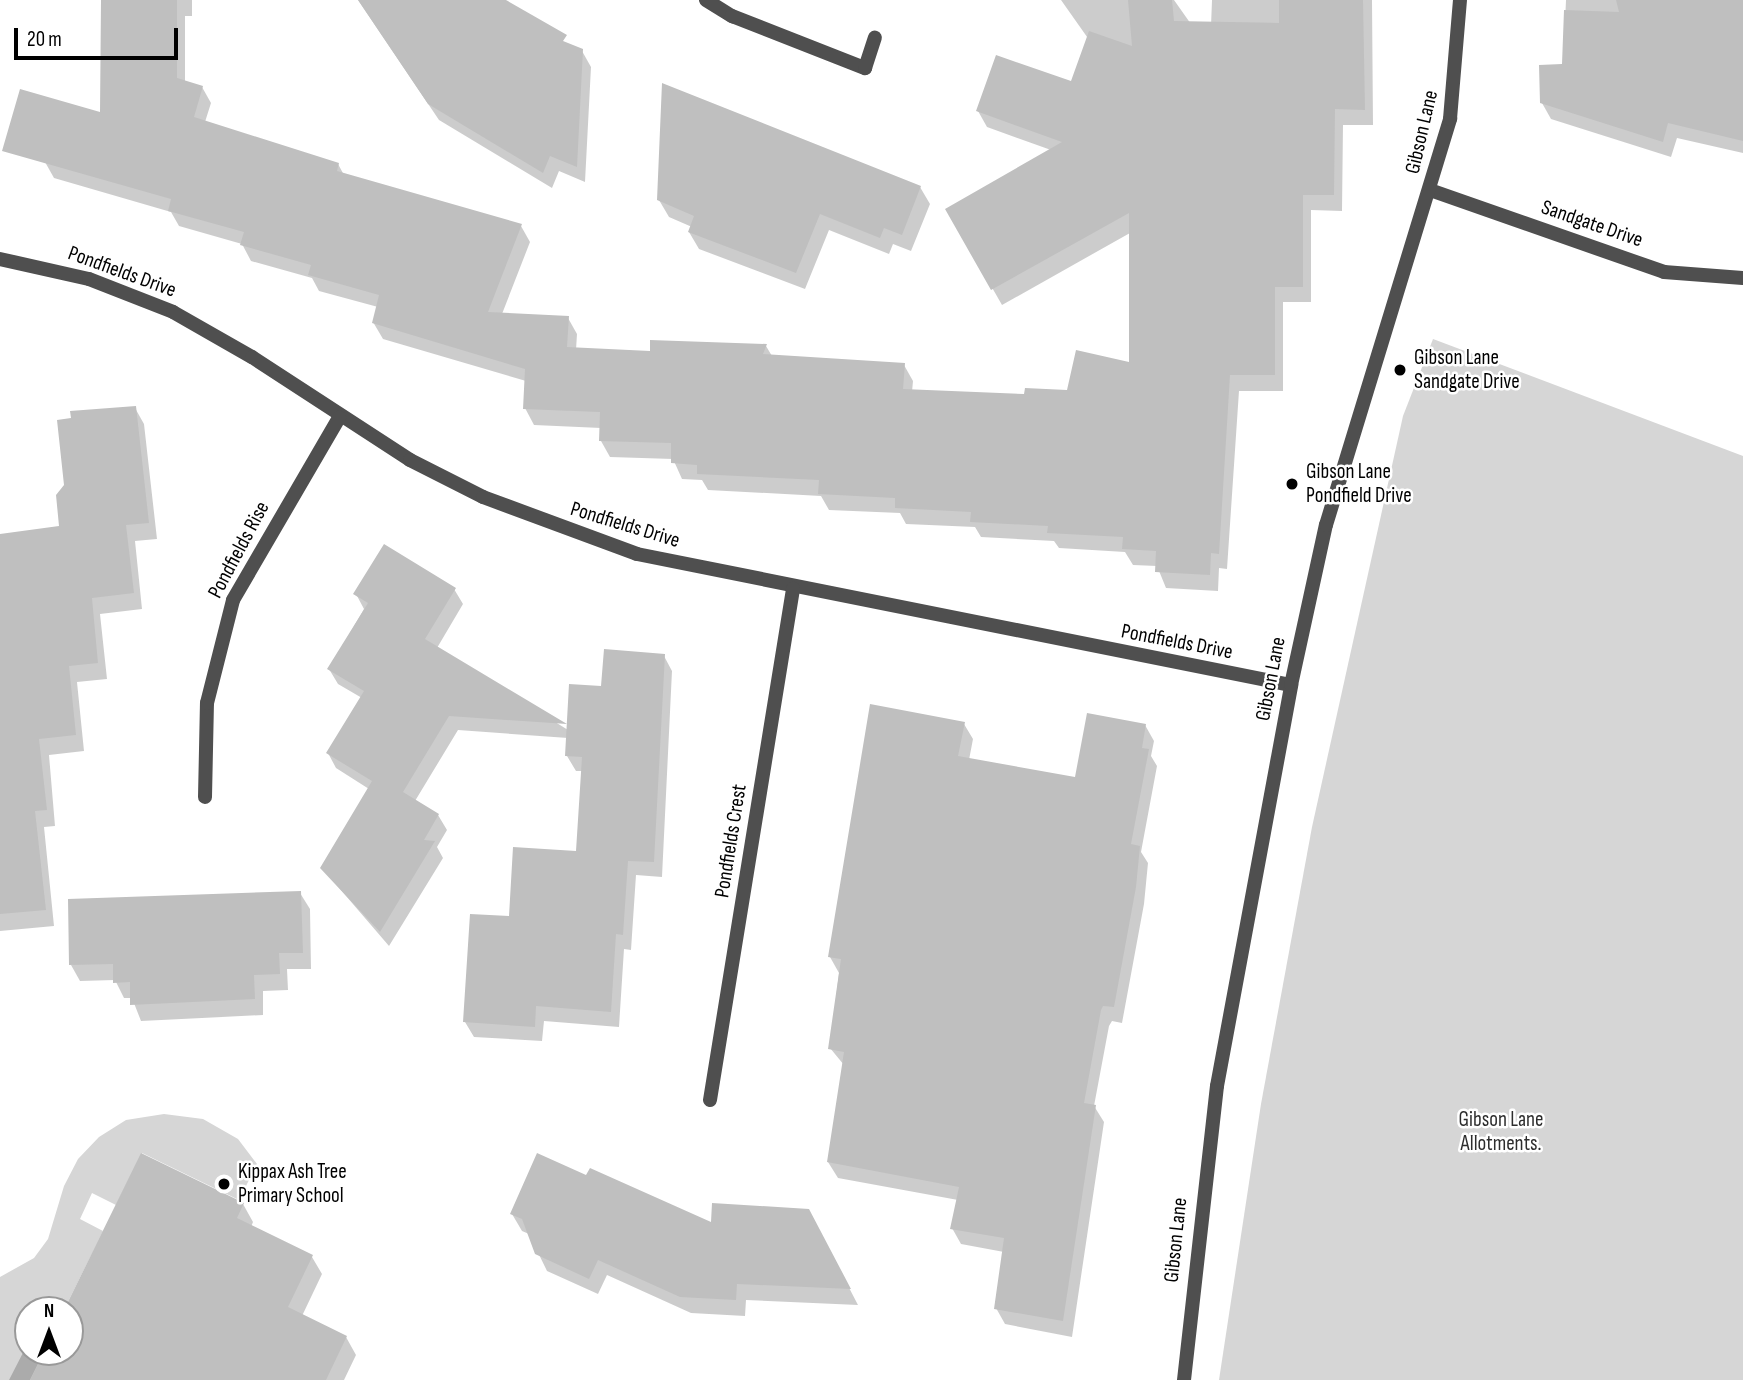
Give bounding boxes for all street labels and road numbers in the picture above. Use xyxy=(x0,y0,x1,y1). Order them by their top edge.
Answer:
street label: Gibson Lane xyxy=(1400,88,1444,176)
street label: Sandgate Drive xyxy=(1538,195,1646,253)
street label: Pondfields Drive xyxy=(65,241,179,303)
street label: Pondfields Drive xyxy=(567,496,683,554)
street label: Pondfields Rise xyxy=(203,497,275,603)
street label: Pondfields Drive xyxy=(1119,619,1235,665)
street label: Gibson Lane xyxy=(1251,635,1291,723)
street label: Pondfields Crest xyxy=(710,782,752,900)
street label: Gibson Lane xyxy=(1159,1196,1193,1284)

